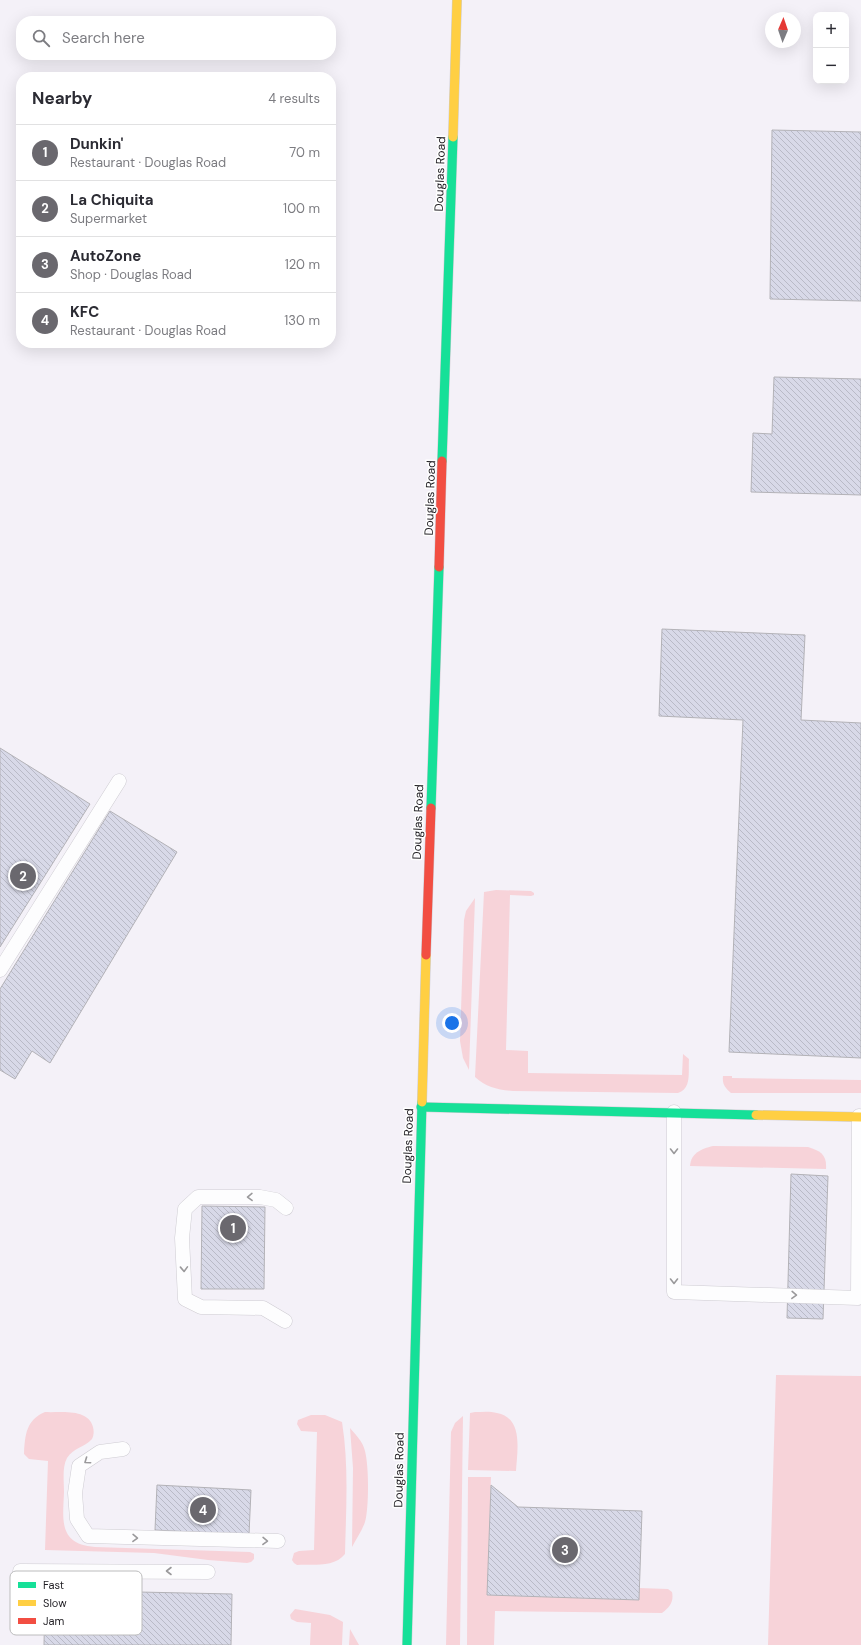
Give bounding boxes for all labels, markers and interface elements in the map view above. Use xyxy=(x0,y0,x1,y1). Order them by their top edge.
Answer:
north arrow xyxy=(765,12,801,48)
map controls xyxy=(813,12,849,84)
button: + xyxy=(813,12,849,48)
search box xyxy=(16,16,336,60)
icon: search xyxy=(30,27,52,49)
text: Search here xyxy=(62,28,145,48)
button: − xyxy=(813,48,849,84)
text: Nearby xyxy=(32,87,92,109)
text: 4 results xyxy=(268,90,320,107)
text: Dunkin' xyxy=(70,134,123,154)
street label: Douglas Road xyxy=(431,136,449,212)
text: 1 xyxy=(43,144,47,161)
text: 70 m xyxy=(289,144,320,161)
text: Restaurant · Douglas Road xyxy=(70,154,226,171)
text: La Chiquita xyxy=(70,190,154,210)
text: 2 xyxy=(41,200,49,217)
text: 100 m xyxy=(283,200,320,217)
text: Supermarket xyxy=(70,210,147,227)
text: AutoZone xyxy=(70,246,141,266)
text: 3 xyxy=(41,256,49,273)
text: 120 m xyxy=(285,256,320,273)
text: Shop · Douglas Road xyxy=(70,266,192,283)
text: KFC xyxy=(70,302,99,322)
text: 4 xyxy=(41,312,49,329)
text: 130 m xyxy=(284,312,320,329)
text: Restaurant · Douglas Road xyxy=(70,322,226,339)
street label: Douglas Road xyxy=(421,460,439,536)
street label: Douglas Road xyxy=(409,784,427,860)
pin: 2 xyxy=(10,861,36,891)
your location xyxy=(442,1013,462,1033)
street label: Douglas Road xyxy=(399,1108,417,1184)
one-way arrow xyxy=(670,1148,678,1154)
one-way arrow xyxy=(247,1193,253,1201)
pin: 1 xyxy=(220,1213,246,1243)
one-way arrow xyxy=(179,1266,188,1272)
one-way arrow xyxy=(670,1278,678,1284)
one-way arrow xyxy=(791,1291,797,1300)
street label: Douglas Road xyxy=(390,1432,408,1508)
one-way arrow xyxy=(84,1456,91,1464)
pin: 4 xyxy=(190,1495,216,1525)
one-way arrow xyxy=(132,1534,138,1542)
pin: 3 xyxy=(552,1535,578,1565)
one-way arrow xyxy=(262,1537,268,1545)
one-way arrow xyxy=(166,1567,172,1575)
legend xyxy=(10,1571,142,1635)
text: Fast xyxy=(43,1578,64,1592)
text: Slow xyxy=(43,1596,67,1610)
text: Jam xyxy=(43,1614,64,1628)

